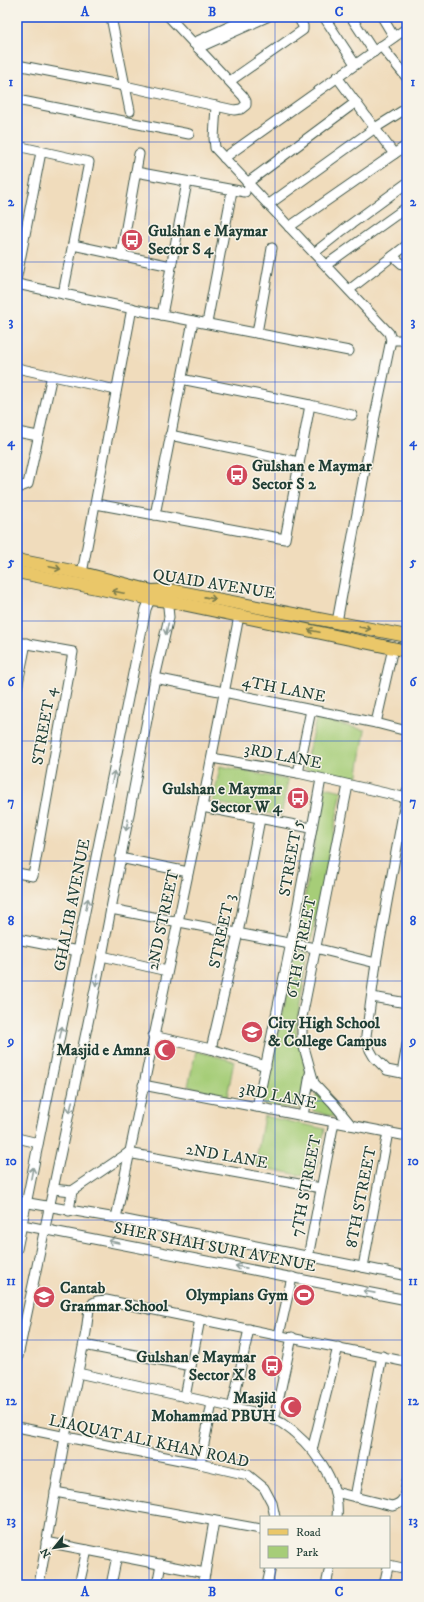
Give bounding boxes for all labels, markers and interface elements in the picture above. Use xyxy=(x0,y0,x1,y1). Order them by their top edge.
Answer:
text: A xyxy=(80,4,90,20)
text: B xyxy=(208,4,216,20)
text: C xyxy=(335,4,344,20)
text: 1 xyxy=(9,74,14,90)
text: 1 xyxy=(411,74,416,90)
text: 2 xyxy=(8,194,15,210)
text: 2 xyxy=(410,194,417,210)
place label: Gulshan e Maymar Sector S 4 xyxy=(148,221,269,259)
bus stop icon: Gulshan e Maymar Sector S 4 xyxy=(119,227,145,253)
text: 3 xyxy=(9,314,14,330)
text: 3 xyxy=(411,314,416,330)
text: 4 xyxy=(6,434,15,451)
text: 4 xyxy=(408,434,417,451)
place label: Gulshan e Maymar Sector S 2 xyxy=(252,456,373,494)
bus stop icon: Gulshan e Maymar Sector S 2 xyxy=(224,462,250,488)
text: 5 xyxy=(7,554,15,570)
text: 5 xyxy=(409,554,417,570)
one-way arrow xyxy=(48,564,61,572)
street label: QUAID AVENUE xyxy=(151,564,277,604)
one-way arrow xyxy=(112,588,125,596)
one-way arrow xyxy=(203,594,216,602)
one-way arrow xyxy=(162,622,170,635)
one-way arrow xyxy=(358,624,371,632)
one-way arrow xyxy=(308,627,321,635)
street label: 4TH LANE xyxy=(241,671,327,707)
text: 6 xyxy=(8,674,16,690)
text: 6 xyxy=(410,674,418,690)
street label: STREET 4 xyxy=(27,685,61,766)
street label: 3RD LANE xyxy=(243,739,323,773)
one-way arrow xyxy=(109,771,117,784)
place label: Gulshan e Maymar Sector W 4 xyxy=(162,779,283,817)
bus stop icon: Gulshan e Maymar Sector W 4 xyxy=(285,785,311,811)
text: 7 xyxy=(8,794,15,810)
text: 7 xyxy=(410,794,417,810)
one-way arrow xyxy=(122,818,130,831)
street label: STREET 5 xyxy=(274,818,308,898)
street label: GHALIB AVENUE xyxy=(49,837,95,973)
street label: 2ND STREET xyxy=(143,868,183,972)
street label: STREET 3 xyxy=(204,892,240,970)
street label: 6TH STREET xyxy=(281,894,321,1000)
one-way arrow xyxy=(84,898,92,911)
text: 8 xyxy=(8,913,15,929)
text: 8 xyxy=(410,913,417,929)
one-way arrow xyxy=(92,973,100,986)
place label: City High School & College Campus xyxy=(268,1013,387,1051)
school or university icon: City High School & College Campus xyxy=(239,1019,265,1045)
one-way arrow xyxy=(57,1025,65,1038)
text: 9 xyxy=(7,1033,14,1049)
text: 9 xyxy=(409,1033,416,1049)
mosque icon: Masjid e Amna xyxy=(152,1037,178,1063)
place label: Masjid e Amna xyxy=(56,1040,151,1060)
street label: 3RD LANE xyxy=(238,1079,318,1113)
one-way arrow xyxy=(66,1100,74,1113)
street label: 7TH STREET xyxy=(286,1133,326,1239)
street label: 2ND LANE xyxy=(185,1139,269,1173)
street label: 8TH STREET xyxy=(341,1145,381,1249)
text: 10 xyxy=(5,1153,17,1169)
text: 10 xyxy=(407,1153,419,1169)
one-way arrow xyxy=(28,1166,36,1179)
street label: SHER SHAH SURI AVENUE xyxy=(112,1218,318,1276)
one-way arrow xyxy=(107,1238,120,1246)
one-way arrow xyxy=(235,1263,248,1271)
text: 11 xyxy=(6,1273,16,1289)
text: 11 xyxy=(408,1273,418,1289)
place label: Cantab Grammar School xyxy=(60,1278,169,1316)
sports icon: Olympians Gym xyxy=(291,1282,317,1308)
school or university icon: Cantab Grammar School xyxy=(31,1284,57,1310)
place label: Olympians Gym xyxy=(186,1285,288,1305)
one-way arrow xyxy=(363,1288,376,1296)
place label: Gulshan e Maymar Sector X 8 xyxy=(136,1347,257,1385)
bus stop icon: Gulshan e Maymar Sector X 8 xyxy=(259,1353,285,1379)
place label: Masjid Mohammad PBUH xyxy=(151,1388,277,1426)
text: 12 xyxy=(5,1393,17,1409)
text: 12 xyxy=(407,1393,419,1409)
mosque icon: Masjid Mohammad PBUH xyxy=(278,1394,304,1420)
street label: LIAQUAT ALI KHAN ROAD xyxy=(47,1410,251,1472)
text: 13 xyxy=(6,1513,16,1529)
text: 13 xyxy=(408,1513,418,1529)
legend xyxy=(260,1516,390,1568)
text: Road xyxy=(296,1525,321,1540)
north arrow xyxy=(34,1528,74,1568)
text: N xyxy=(38,1545,55,1560)
text: Park xyxy=(296,1545,318,1560)
text: A xyxy=(80,1584,90,1600)
text: B xyxy=(208,1584,216,1600)
text: C xyxy=(335,1584,344,1600)

